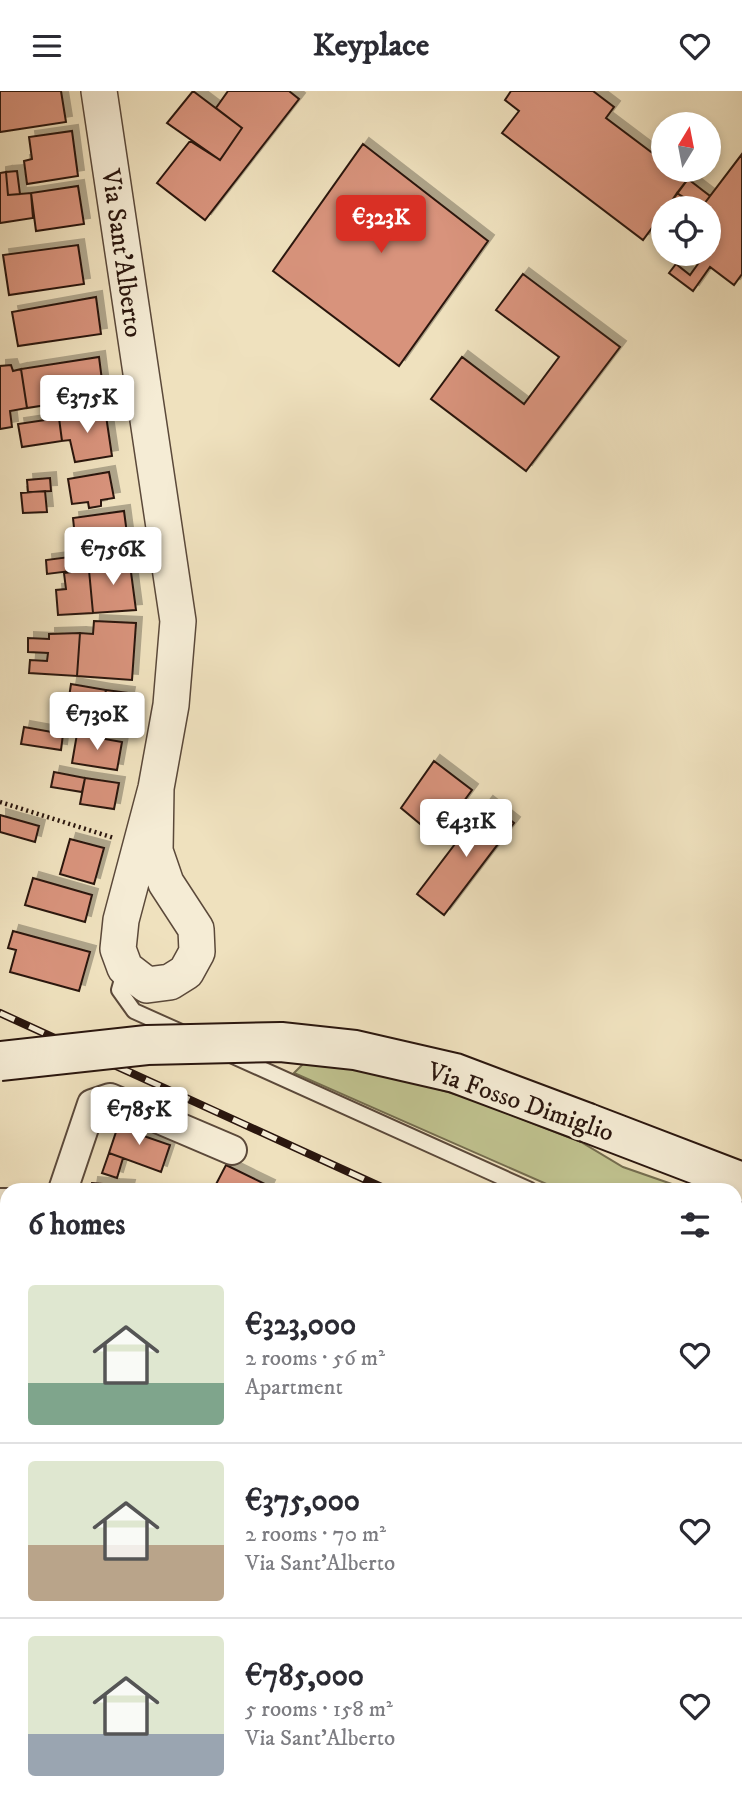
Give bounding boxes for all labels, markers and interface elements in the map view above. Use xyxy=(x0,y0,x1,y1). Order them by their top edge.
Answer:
text: Keyplace xyxy=(313,26,429,66)
icon: menu xyxy=(28,27,66,65)
icon: heart xyxy=(676,27,714,65)
north arrow xyxy=(651,112,721,182)
map controls xyxy=(651,112,721,266)
street label: Via Sant'Alberto xyxy=(93,166,150,340)
pin: €323K xyxy=(332,195,430,255)
button: locate xyxy=(651,196,721,266)
text: €323K xyxy=(352,203,410,232)
pin: €375K xyxy=(38,375,136,435)
text: €375K xyxy=(56,383,118,412)
pin: €756K xyxy=(64,527,162,587)
text: €756K xyxy=(80,535,146,564)
pin: €730K xyxy=(48,693,146,752)
text: €730K xyxy=(66,700,128,729)
pin: €431K xyxy=(417,799,515,859)
text: €431K xyxy=(436,807,496,836)
street label: Via Fosso Dimiglio xyxy=(422,1055,618,1150)
pin: €785K xyxy=(90,1087,188,1147)
text: €785K xyxy=(107,1095,171,1124)
icon: filters xyxy=(676,1206,714,1244)
text: 6 homes xyxy=(28,1207,125,1244)
text: €323,000 xyxy=(245,1307,356,1344)
icon: home xyxy=(84,1313,168,1397)
icon: heart xyxy=(676,1336,714,1374)
text: 2 rooms · 56 m² xyxy=(245,1344,385,1373)
text: Apartment xyxy=(245,1373,343,1402)
text: €375,000 xyxy=(245,1483,360,1520)
icon: home xyxy=(84,1489,168,1573)
icon: heart xyxy=(676,1512,714,1550)
text: 2 rooms · 70 m² xyxy=(245,1520,386,1549)
text: Via Sant'Alberto xyxy=(245,1549,395,1578)
text: €785,000 xyxy=(245,1658,364,1695)
icon: home xyxy=(84,1664,168,1748)
icon: heart xyxy=(676,1687,714,1725)
text: 5 rooms · 158 m² xyxy=(245,1695,393,1724)
text: Via Sant'Alberto xyxy=(245,1724,395,1753)

